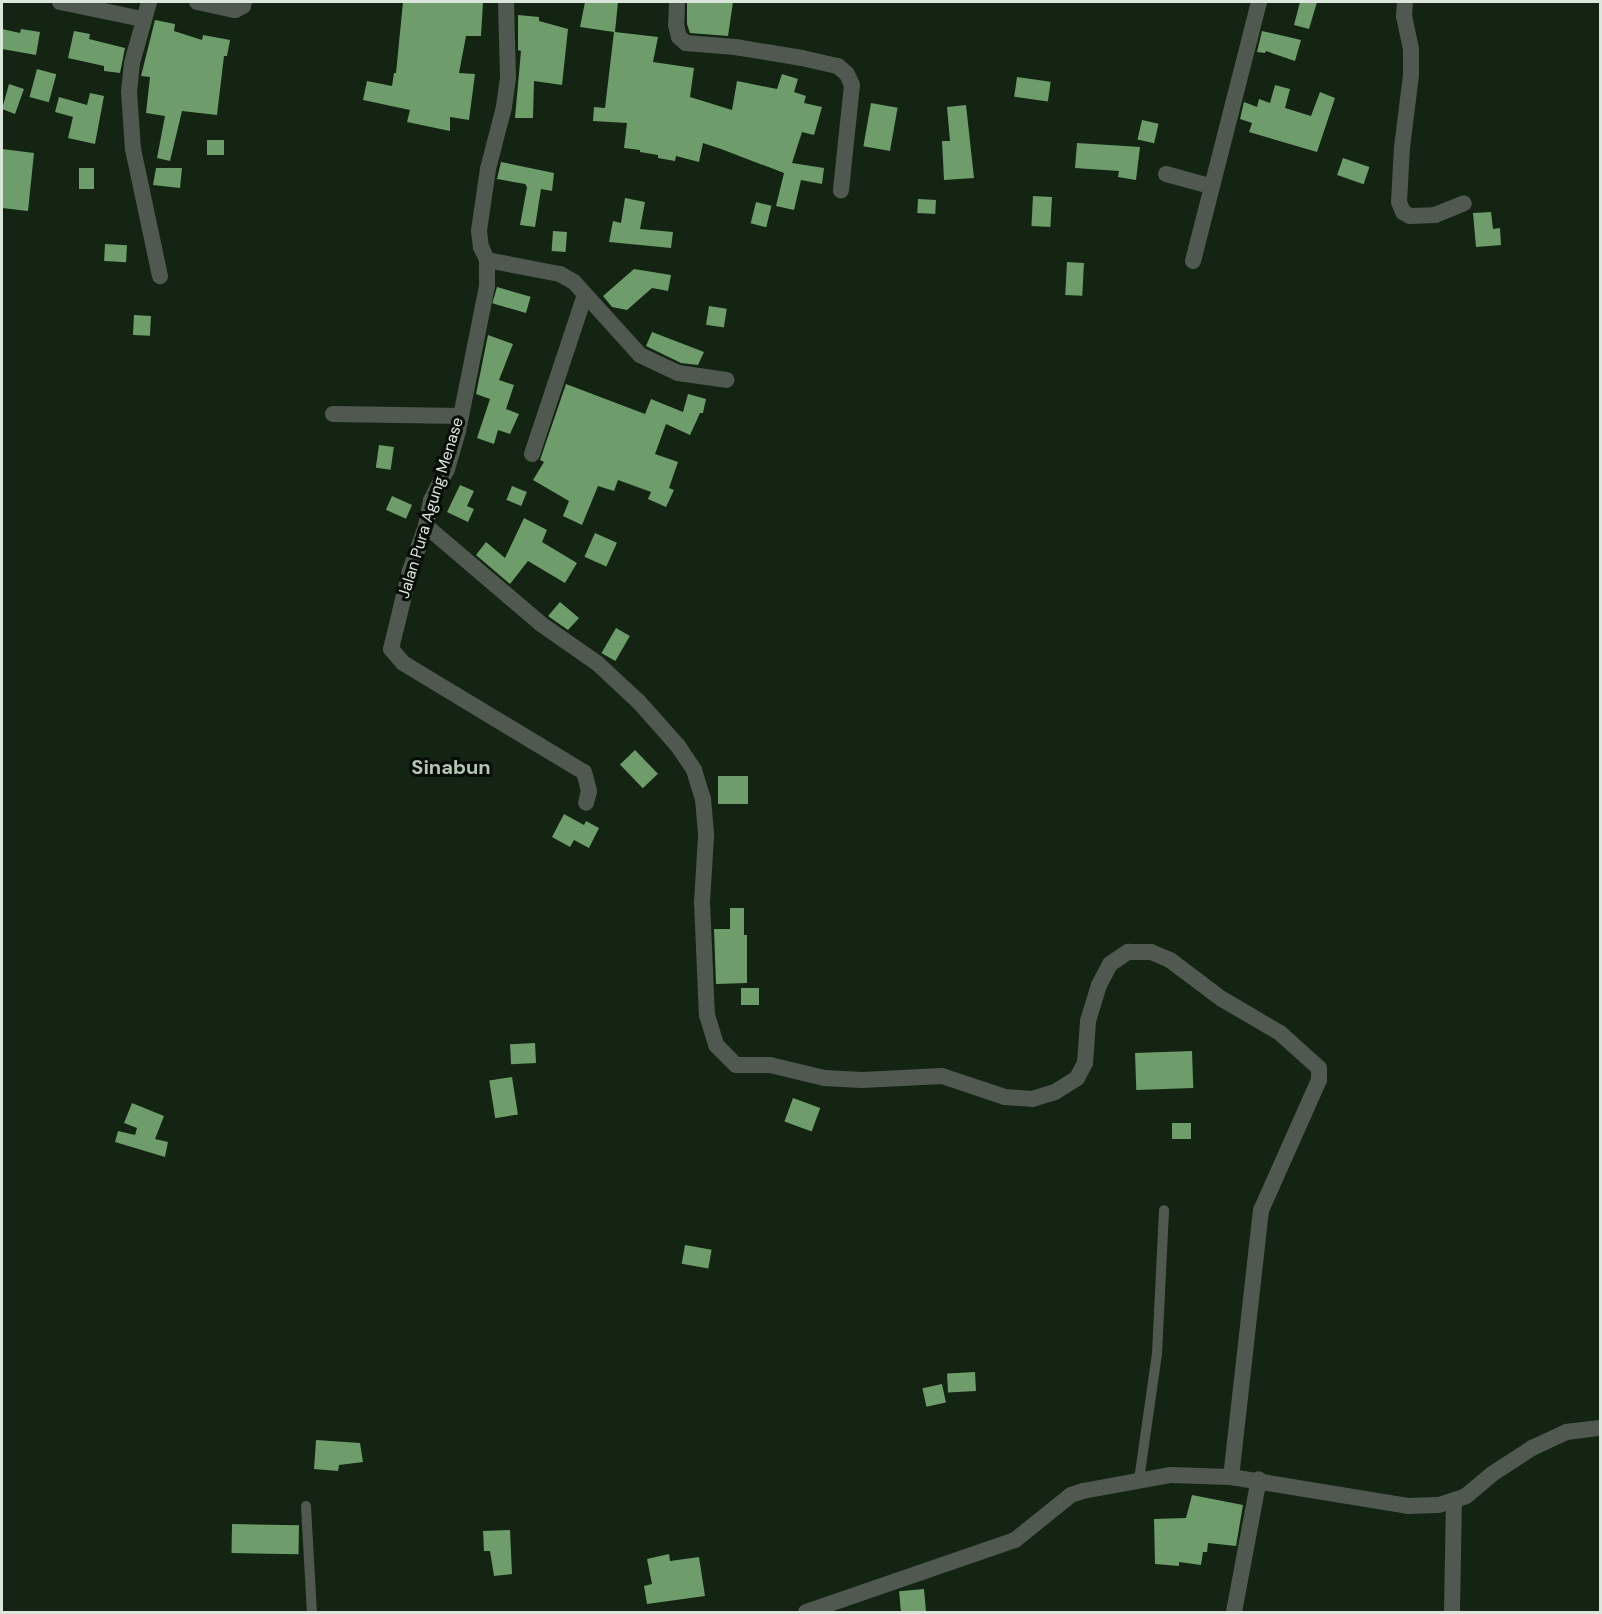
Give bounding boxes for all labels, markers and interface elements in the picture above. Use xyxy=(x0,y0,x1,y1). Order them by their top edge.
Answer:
street label: Jalan Pura Agung Menase xyxy=(394,415,468,601)
district label: Sinabun xyxy=(411,755,491,779)

